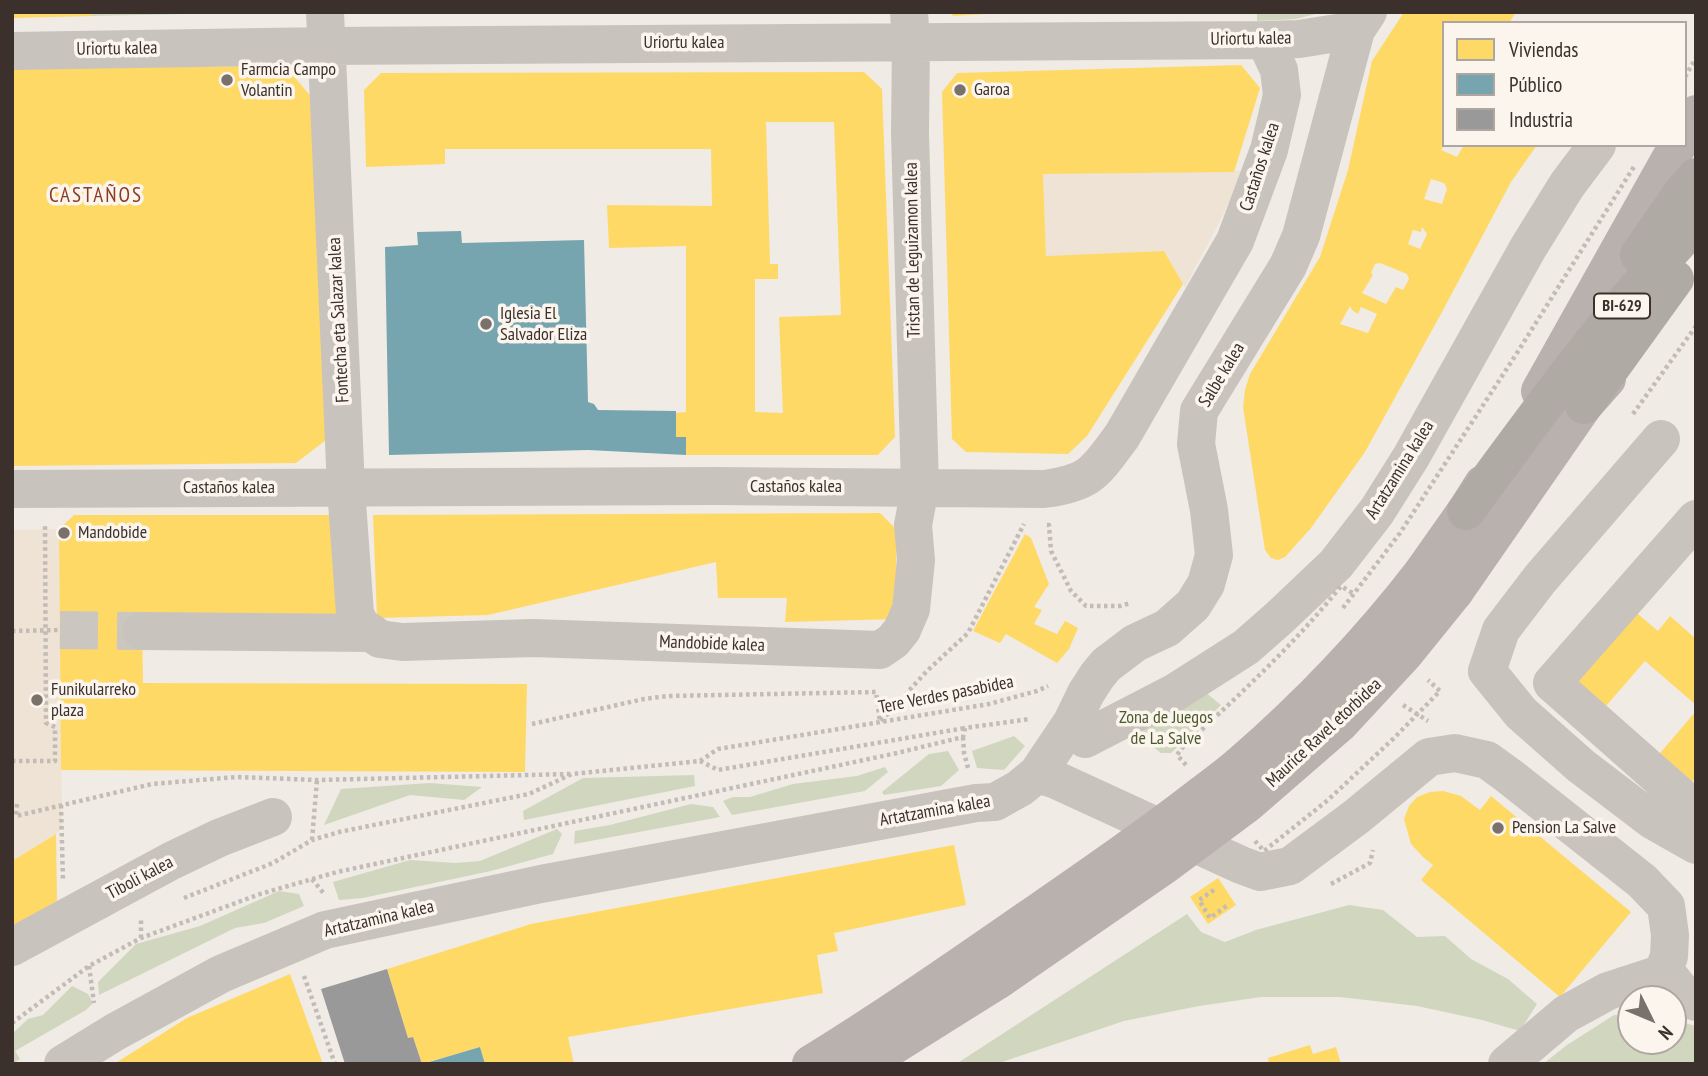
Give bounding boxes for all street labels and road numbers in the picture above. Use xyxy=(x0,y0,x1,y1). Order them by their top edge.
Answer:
street label: Uriortu kalea xyxy=(1210,27,1292,51)
street label: Uriortu kalea xyxy=(644,32,724,54)
street label: Uriortu kalea xyxy=(76,37,158,61)
street label: Castaños kalea xyxy=(1236,120,1284,214)
street label: Tristan de Leguizamon kalea xyxy=(901,162,925,338)
street label: Fontecha eta Salazar kalea xyxy=(324,237,354,403)
road number: BI-629 xyxy=(1594,294,1650,318)
street label: Salbe kalea xyxy=(1194,339,1250,411)
street label: Artatzamina kalea xyxy=(1361,417,1439,523)
street label: Castaños kalea xyxy=(750,476,842,498)
street label: Castaños kalea xyxy=(183,477,275,499)
street label: Mandobide kalea xyxy=(659,631,765,657)
street label: Tere Verdes pasabidea xyxy=(877,671,1015,719)
street label: Maurice Ravel etorbidea xyxy=(1262,674,1386,792)
street label: Artatzamina kalea xyxy=(878,791,992,831)
street label: Tiboli kalea xyxy=(103,851,177,905)
street label: Artatzamina kalea xyxy=(322,896,436,942)

